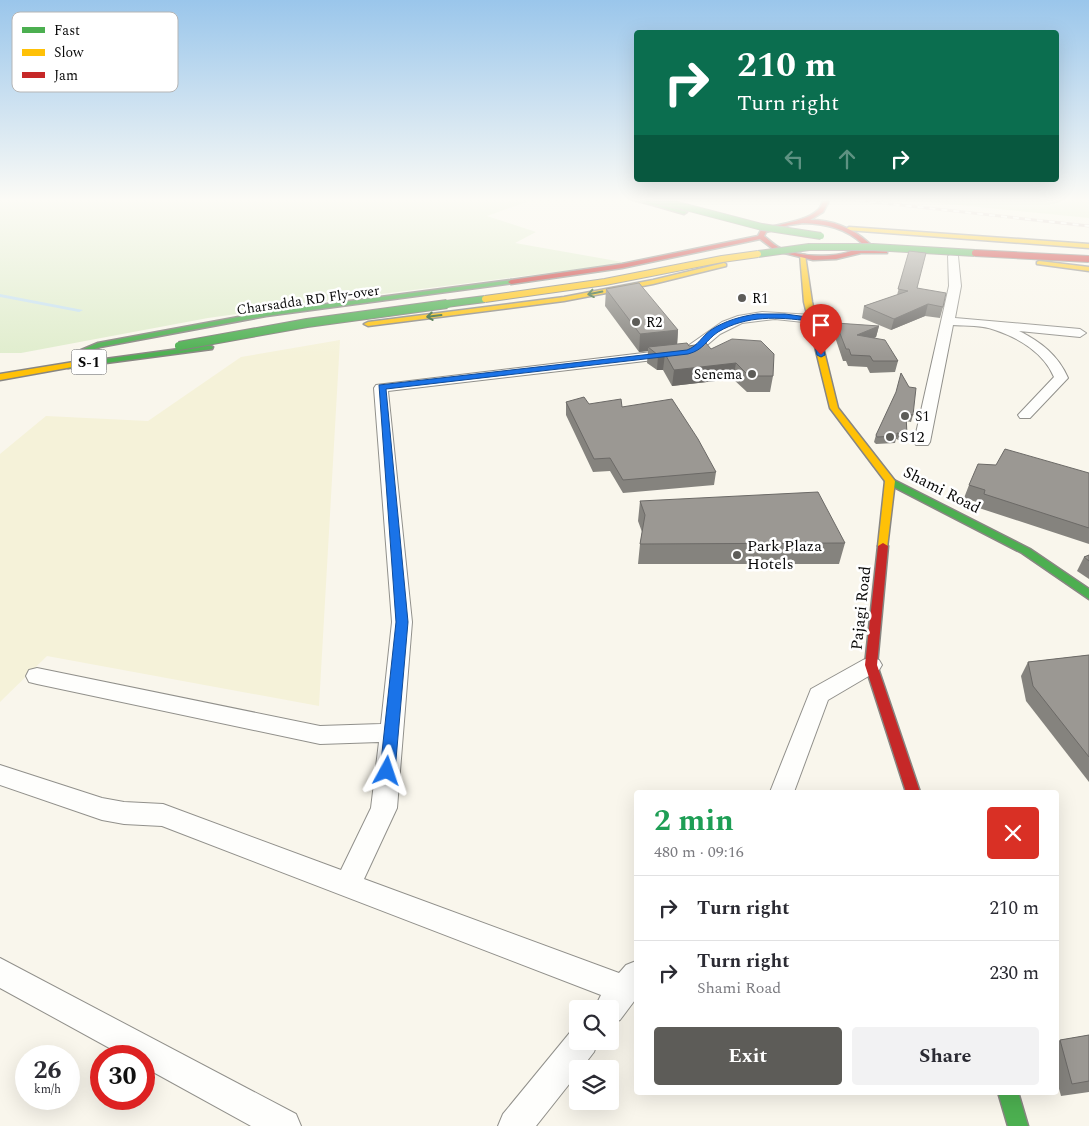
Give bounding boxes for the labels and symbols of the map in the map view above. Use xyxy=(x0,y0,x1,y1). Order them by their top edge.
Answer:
legend xyxy=(12,12,178,92)
text: Fast xyxy=(54,20,80,41)
text: Slow xyxy=(54,42,84,63)
text: Jam xyxy=(54,65,78,86)
street label: Charsadda RD Fly-over xyxy=(235,280,381,320)
place label: R1 xyxy=(752,288,768,309)
one-way arrow xyxy=(588,289,604,299)
marker: R1 xyxy=(736,292,748,304)
pin xyxy=(800,304,842,355)
one-way arrow xyxy=(427,311,443,321)
place label: R2 xyxy=(646,312,662,333)
marker: R2 xyxy=(630,316,642,328)
road number: S-1 xyxy=(72,350,106,374)
place label: Senema xyxy=(694,364,742,385)
marker: Senema xyxy=(746,368,758,380)
place label: S1 xyxy=(915,406,929,427)
marker: S1 xyxy=(899,410,911,422)
place label: S12 xyxy=(900,425,925,449)
marker: S12 xyxy=(884,431,896,443)
street label: Shami Road xyxy=(899,460,985,520)
place label: Park Plaza Hotels xyxy=(747,534,822,576)
marker: Park Plaza Hotels xyxy=(731,549,743,561)
street label: Pajagi Road xyxy=(845,565,877,651)
position arrow xyxy=(360,744,412,796)
speed limit sign: 30 xyxy=(90,1045,155,1110)

